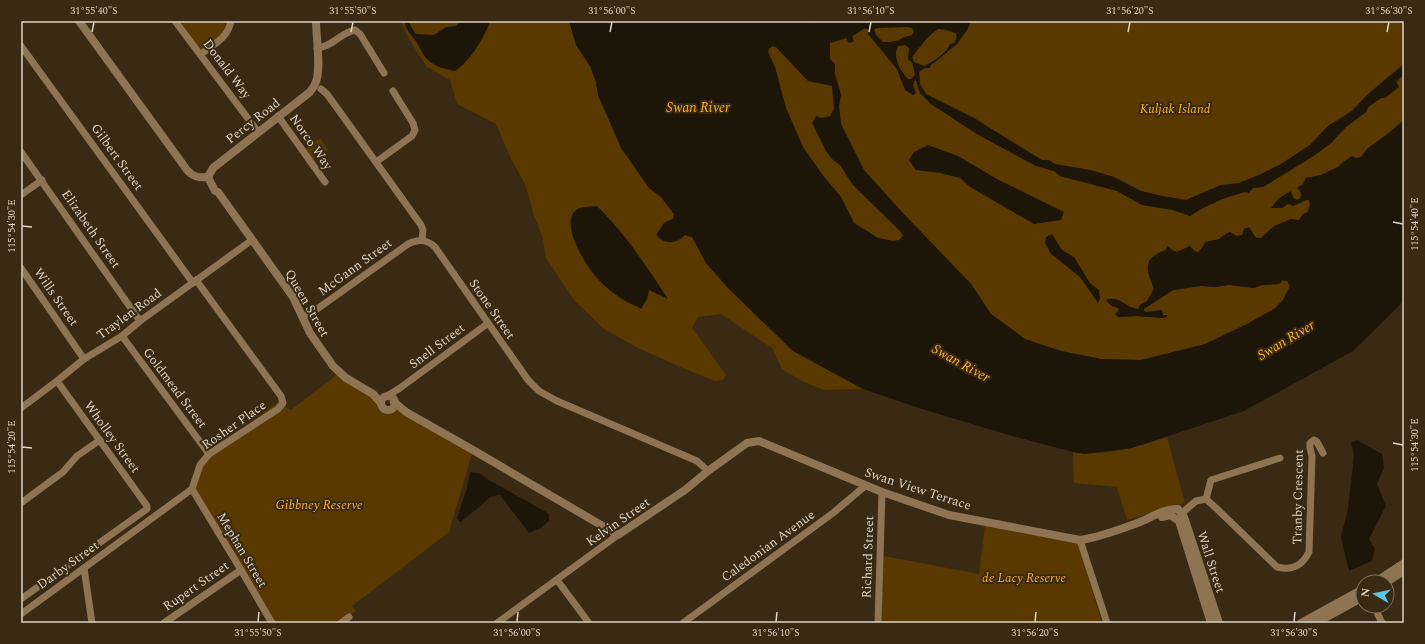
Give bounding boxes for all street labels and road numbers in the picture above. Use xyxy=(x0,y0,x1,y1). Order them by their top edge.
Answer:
street label: Donald Way xyxy=(198,35,257,104)
street label: Percy Road xyxy=(221,93,285,149)
street label: Norco Way xyxy=(284,110,338,175)
street label: Gilbert Street xyxy=(86,119,148,195)
street label: Elizabeth Street xyxy=(56,186,126,273)
street label: McGann Street xyxy=(314,233,397,301)
street label: Wills Street xyxy=(28,264,84,331)
street label: Queen Street xyxy=(280,265,335,341)
street label: Stone Street xyxy=(464,275,520,344)
street label: Traylen Road xyxy=(92,283,166,345)
street label: Snell Street xyxy=(405,318,470,374)
street label: Goldmead Street xyxy=(138,343,212,433)
street label: Rosher Place xyxy=(198,395,270,455)
street label: Wholley Street xyxy=(79,397,145,478)
street label: Tranby Crescent xyxy=(1287,449,1309,545)
street label: Swan View Terrace xyxy=(862,462,974,516)
street label: Kelvin Street xyxy=(582,492,655,552)
street label: Caledonian Avenue xyxy=(717,505,819,587)
street label: Mephan Street xyxy=(212,508,273,592)
street label: Richard Street xyxy=(857,515,879,599)
street label: Wall Street xyxy=(1192,529,1230,596)
street label: Darby Street xyxy=(33,535,104,594)
street label: Rupert Street xyxy=(159,556,233,616)

